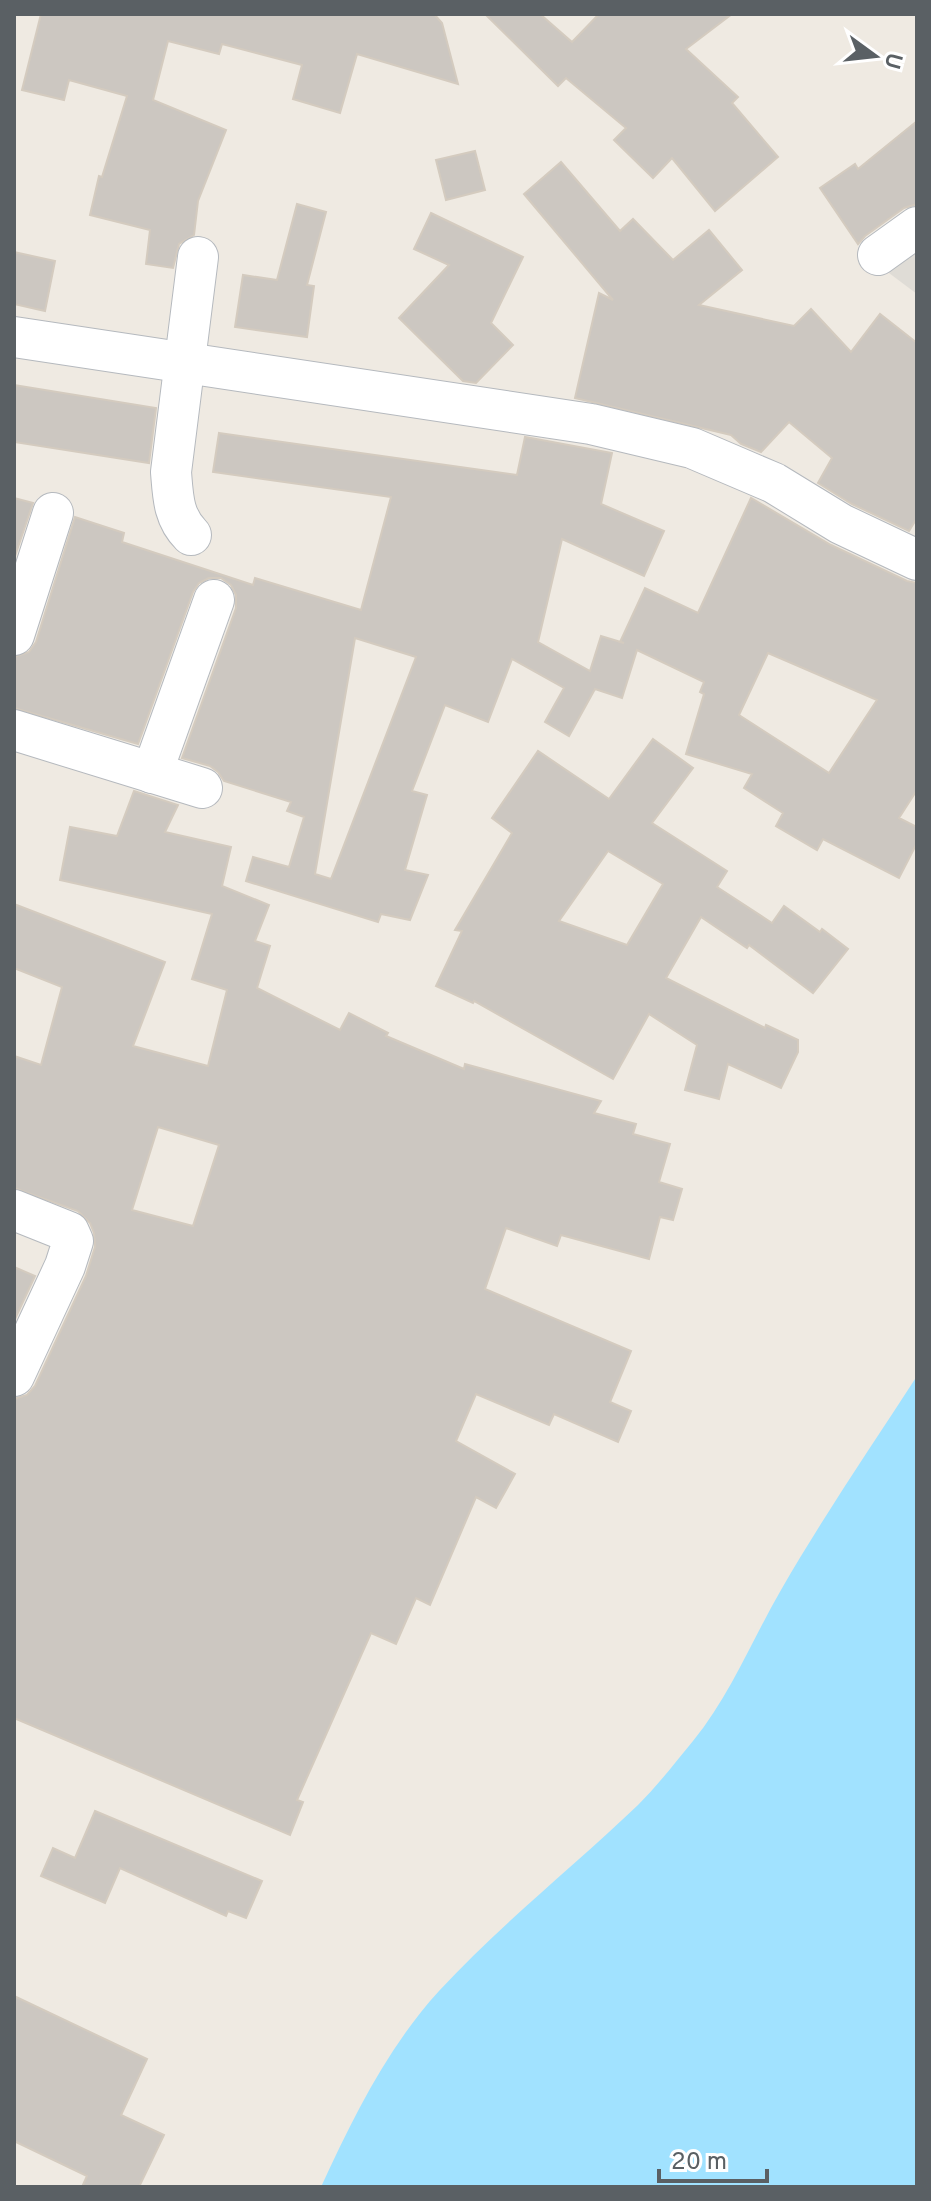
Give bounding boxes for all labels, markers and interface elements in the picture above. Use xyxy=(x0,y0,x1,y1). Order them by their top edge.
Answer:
north arrow xyxy=(835,16,915,96)
text: U xyxy=(877,49,907,72)
scale bar xyxy=(659,2133,767,2183)
text: 20 m xyxy=(671,2148,727,2178)

